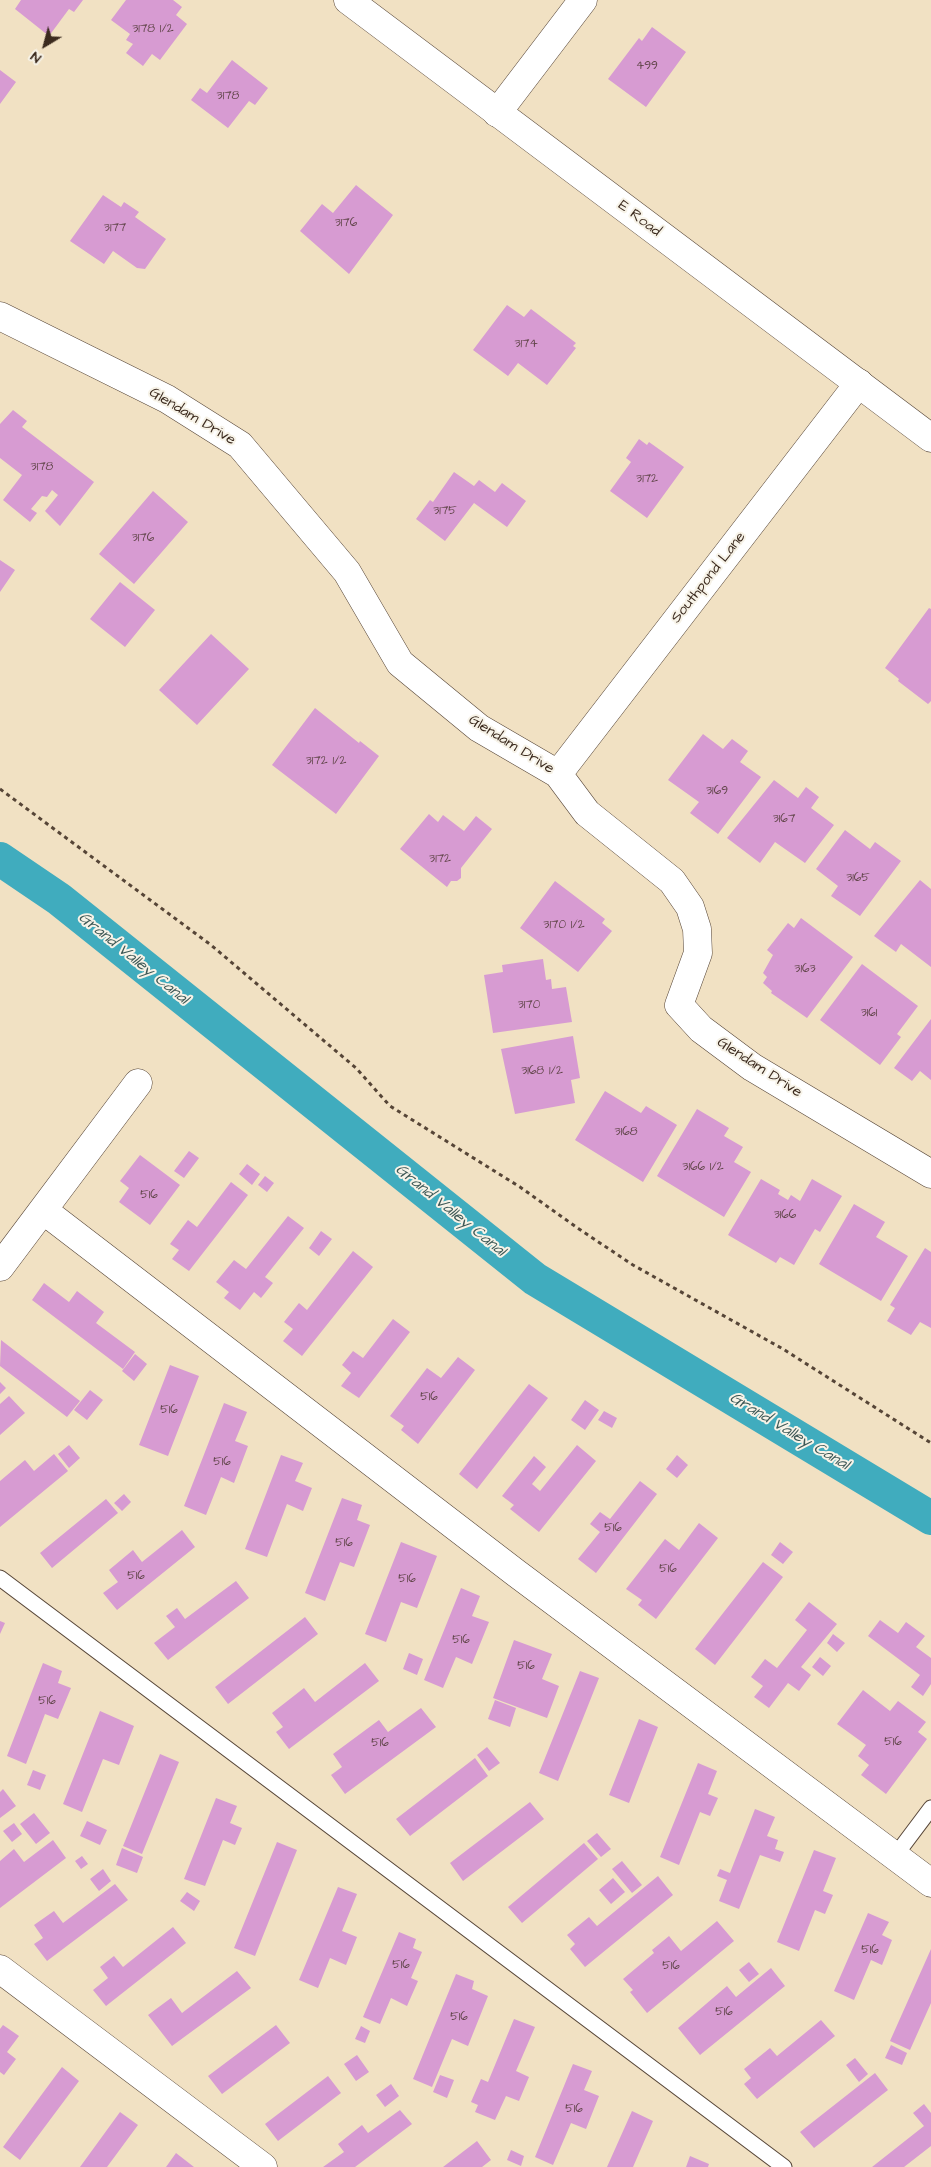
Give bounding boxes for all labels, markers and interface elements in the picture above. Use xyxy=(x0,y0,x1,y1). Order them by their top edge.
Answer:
north arrow xyxy=(20,20,70,70)
house number: 3178 1/2 xyxy=(132,22,174,36)
text: N xyxy=(26,46,45,68)
house number: 499 xyxy=(636,59,658,73)
house number: 3178 xyxy=(217,89,239,103)
street label: E Road xyxy=(614,197,664,241)
house number: 3176 xyxy=(335,216,357,230)
house number: 3177 xyxy=(104,221,126,235)
house number: 3174 xyxy=(514,337,538,351)
street label: Glendam Drive xyxy=(146,384,238,450)
house number: 3178 xyxy=(31,460,53,474)
house number: 3172 xyxy=(636,472,658,486)
house number: 3175 xyxy=(433,504,457,518)
street label: Southpond Lane xyxy=(668,529,750,627)
house number: 3176 xyxy=(132,531,154,545)
street label: Glendam Drive xyxy=(465,712,557,778)
house number: 3172 1/2 xyxy=(306,754,346,768)
house number: 3169 xyxy=(706,784,728,798)
house number: 3167 xyxy=(773,812,795,826)
house number: 3172 xyxy=(429,852,451,866)
house number: 3165 xyxy=(846,871,870,885)
water label: Grand Valley Canal xyxy=(74,909,192,1009)
house number: 3170 1/2 xyxy=(543,918,585,932)
house number: 3163 xyxy=(794,962,816,976)
house number: 3170 xyxy=(518,998,540,1012)
house number: 3161 xyxy=(861,1006,877,1020)
street label: Glendam Drive xyxy=(713,1034,805,1102)
house number: 3168 1/2 xyxy=(521,1064,563,1078)
house number: 3168 xyxy=(615,1125,637,1139)
house number: 3166 1/2 xyxy=(682,1160,724,1174)
water label: Grand Valley Canal xyxy=(391,1161,509,1261)
house number: 516 xyxy=(140,1188,158,1202)
house number: 3166 xyxy=(774,1208,796,1222)
water label: Grand Valley Canal xyxy=(726,1389,852,1475)
house number: 516 xyxy=(420,1390,438,1404)
house number: 516 xyxy=(160,1403,178,1417)
house number: 516 xyxy=(213,1455,231,1469)
house number: 516 xyxy=(604,1521,622,1535)
house number: 516 xyxy=(335,1536,353,1550)
house number: 516 xyxy=(659,1562,677,1576)
house number: 516 xyxy=(127,1569,145,1583)
house number: 516 xyxy=(398,1572,416,1586)
house number: 516 xyxy=(452,1633,470,1647)
house number: 516 xyxy=(517,1659,535,1673)
house number: 516 xyxy=(38,1694,56,1708)
house number: 516 xyxy=(884,1735,902,1749)
house number: 516 xyxy=(371,1736,389,1750)
house number: 516 xyxy=(861,1943,879,1957)
house number: 516 xyxy=(392,1958,410,1972)
house number: 516 xyxy=(662,1959,680,1973)
house number: 516 xyxy=(715,2005,733,2019)
house number: 516 xyxy=(450,2010,468,2024)
house number: 516 xyxy=(565,2102,583,2116)

